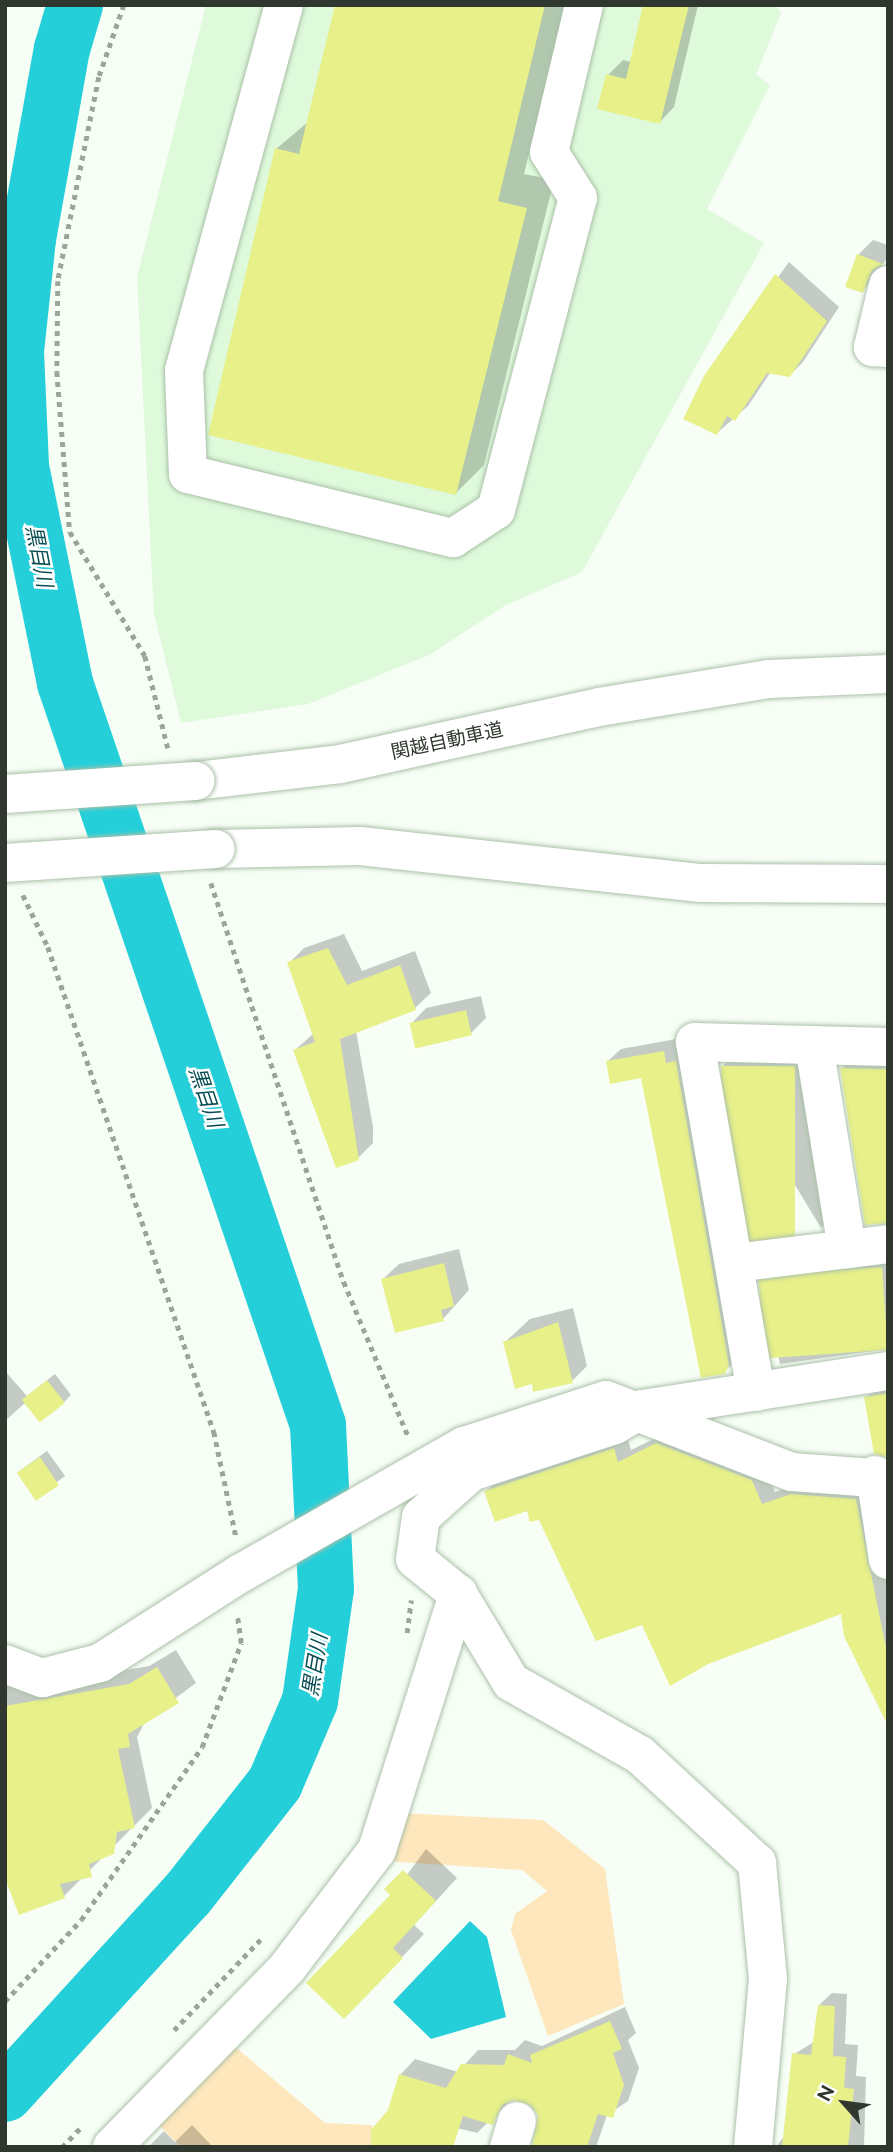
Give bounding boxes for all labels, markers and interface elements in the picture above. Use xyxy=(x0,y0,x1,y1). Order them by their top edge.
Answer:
water label: 黒目川 xyxy=(21,523,57,589)
street label: 関越自動車道 xyxy=(389,718,505,764)
water label: 黒目川 xyxy=(184,1063,228,1131)
water label: 黒目川 xyxy=(298,1632,332,1698)
north arrow xyxy=(809,2068,879,2138)
text: N xyxy=(812,2082,839,2105)

